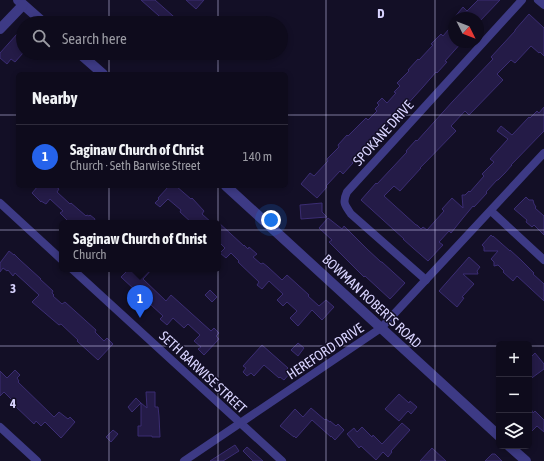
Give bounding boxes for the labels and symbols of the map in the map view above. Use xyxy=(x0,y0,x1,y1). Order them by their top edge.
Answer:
text: D xyxy=(377,6,385,21)
north arrow xyxy=(448,12,484,48)
street label: SPOKANE DRIVE xyxy=(350,97,416,169)
your location xyxy=(261,210,281,230)
street label: BOWMAN ROBERTS ROAD xyxy=(319,251,425,351)
text: 3 xyxy=(10,281,16,296)
pin: 1 xyxy=(127,285,153,318)
street label: HEREFORD DRIVE xyxy=(284,320,366,382)
street label: SETH BARWISE STREET xyxy=(156,328,250,416)
text: 4 xyxy=(9,396,16,411)

